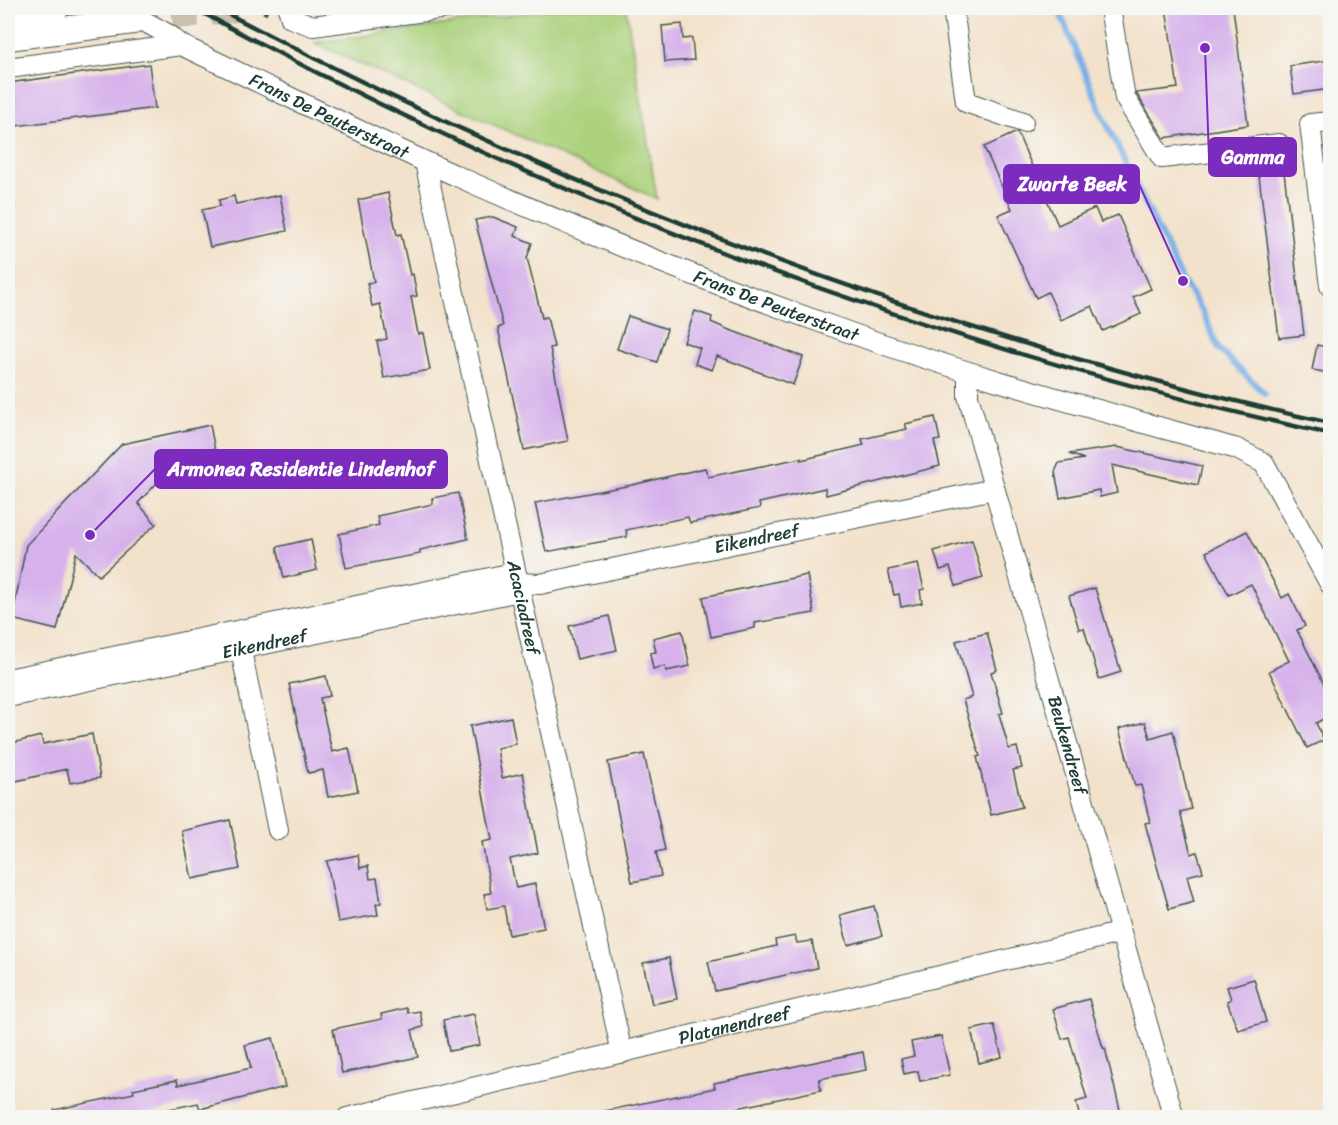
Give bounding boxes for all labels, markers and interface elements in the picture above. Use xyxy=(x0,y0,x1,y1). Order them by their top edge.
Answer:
street label: Frans De Peuterstraat xyxy=(244,64,415,168)
callout: Gamma xyxy=(1209,138,1296,176)
text: Gamma xyxy=(1220,140,1286,175)
callout: Zwarte Beek xyxy=(1004,165,1139,203)
text: Zwarte Beek xyxy=(1016,167,1128,202)
street label: Frans De Peuterstraat xyxy=(689,260,864,351)
callout: Armonea Residentie Lindenhof xyxy=(155,450,447,488)
text: Armonea Residentie Lindenhof xyxy=(166,452,437,487)
street label: Eikendreef xyxy=(711,514,804,563)
street label: Acaciadreef xyxy=(497,556,550,660)
street label: Eikendreef xyxy=(219,619,312,668)
street label: Beukendreef xyxy=(1038,692,1098,800)
street label: Platanendreef xyxy=(675,996,796,1054)

